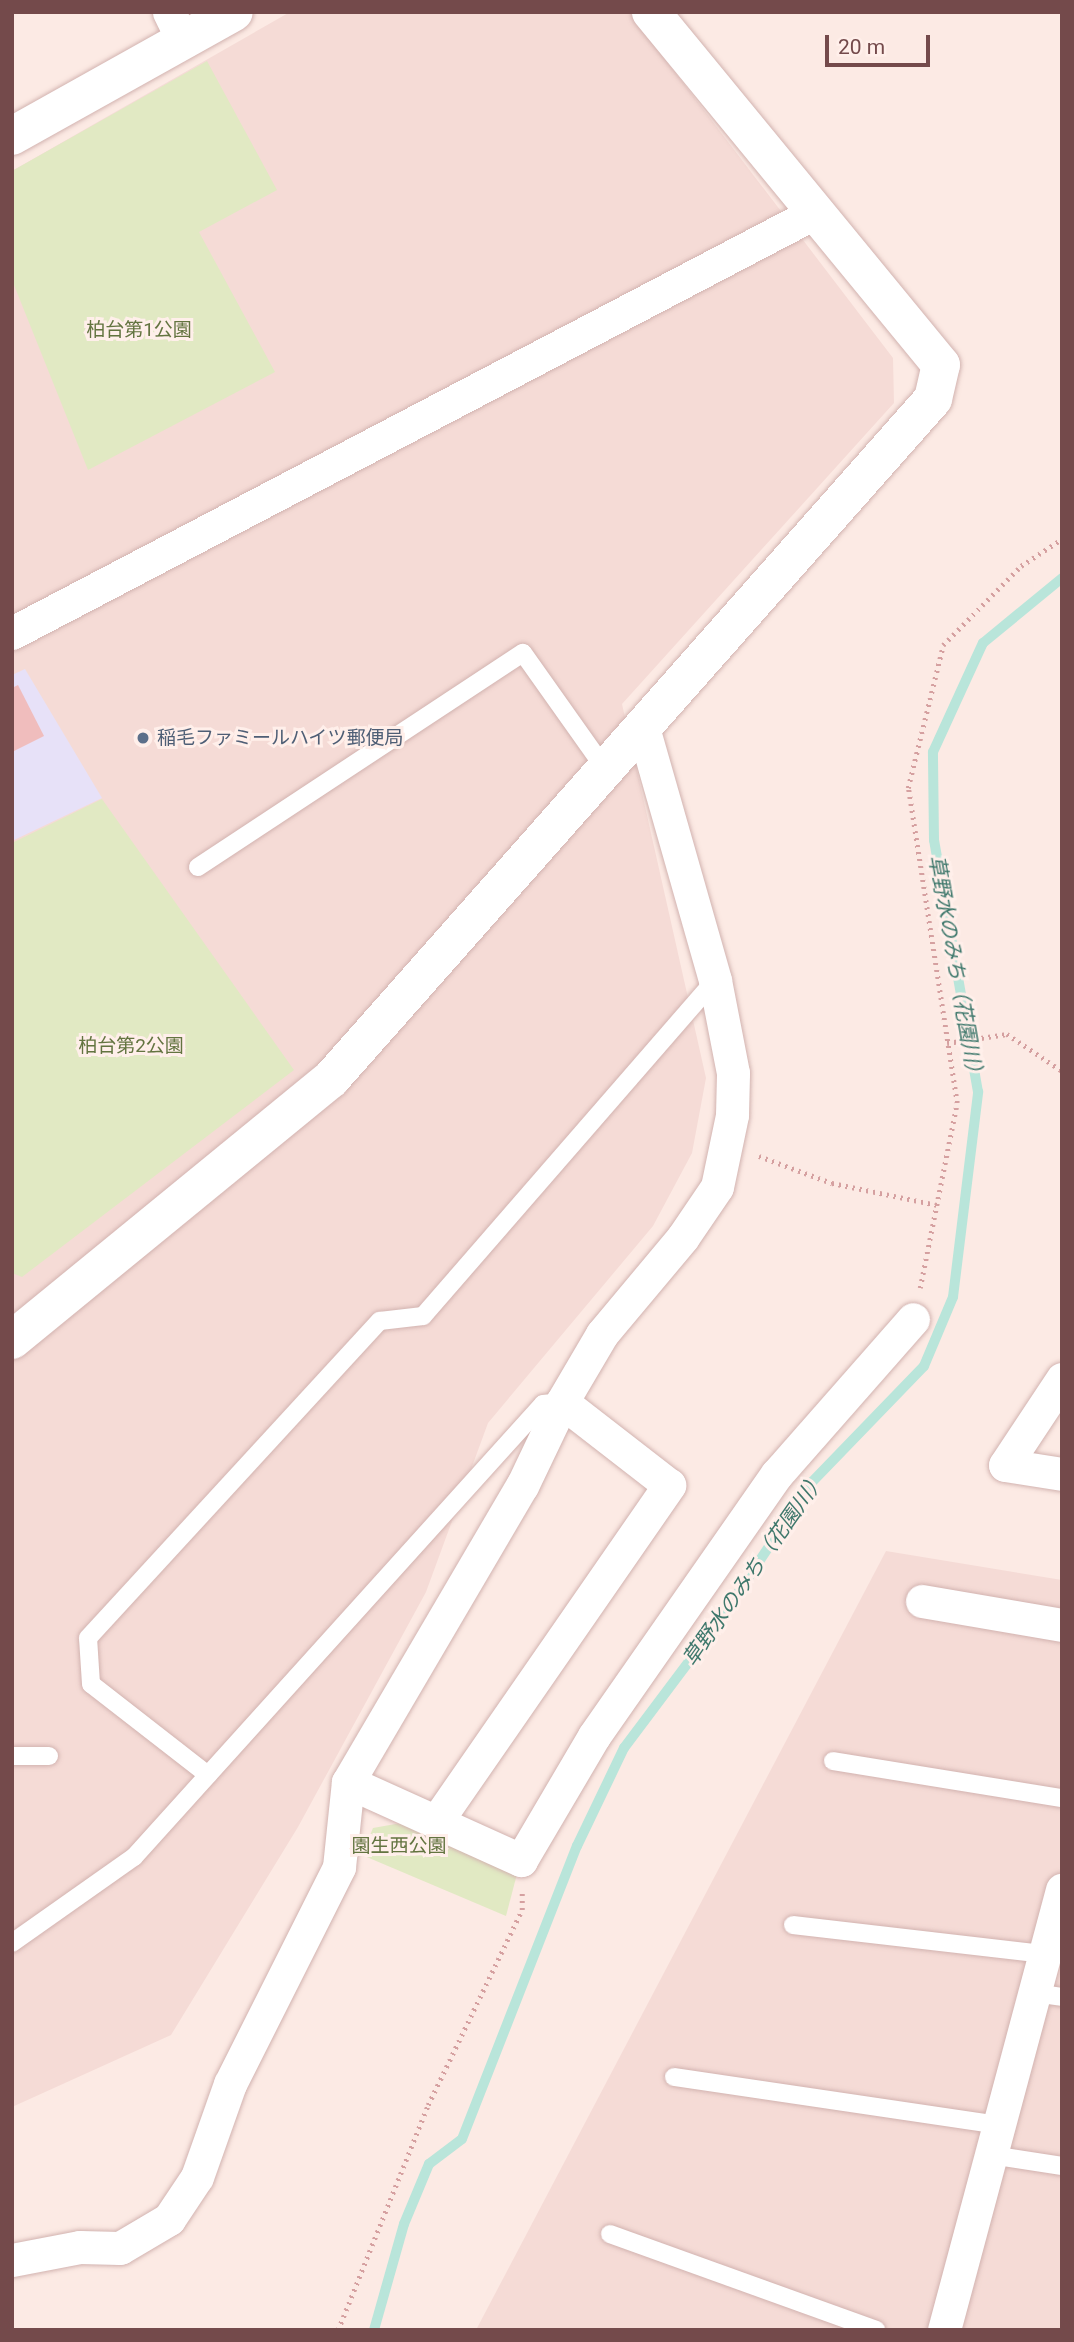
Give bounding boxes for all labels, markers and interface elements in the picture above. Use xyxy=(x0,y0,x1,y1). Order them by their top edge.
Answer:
scale bar xyxy=(829,21,934,65)
text: 20 m xyxy=(838,35,885,59)
park label: 柏台第1公園 xyxy=(86,319,192,341)
place label: 稲毛ファミールハイツ郵便局 xyxy=(157,727,404,749)
marker: 稲毛ファミールハイツ郵便局 xyxy=(135,730,151,746)
water label: 草野水のみち（花園川） xyxy=(924,853,988,1085)
park label: 柏台第2公園 xyxy=(78,1035,184,1057)
water label: 草野水のみち（花園川） xyxy=(677,1467,831,1671)
park label: 園生西公園 xyxy=(352,1835,446,1857)

